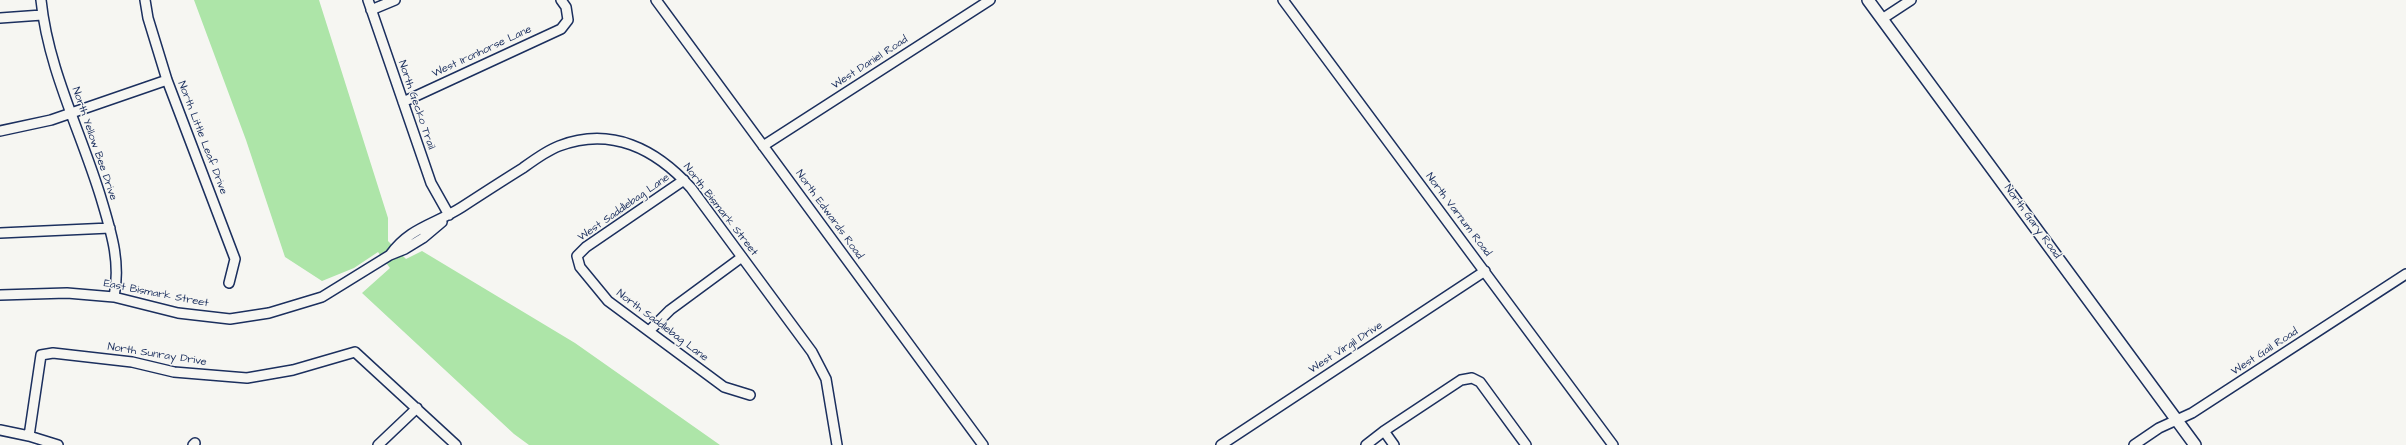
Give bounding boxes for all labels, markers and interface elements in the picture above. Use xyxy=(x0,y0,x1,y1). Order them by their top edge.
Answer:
street label: West Ironhorse Lane xyxy=(430,23,534,81)
street label: West Daniel Road xyxy=(830,34,910,92)
street label: North Gecko Trail xyxy=(395,59,437,151)
street label: North Little Leaf Drive xyxy=(174,79,230,197)
street label: North Yellow Bee Drive xyxy=(68,86,120,202)
street label: North Bismark Street xyxy=(680,161,760,259)
street label: North Edwards Road xyxy=(792,168,866,262)
street label: West Saddlebag Lane xyxy=(576,171,672,245)
street label: North Varnum Road xyxy=(1422,171,1494,259)
street label: North Gary Road xyxy=(2001,182,2063,262)
street label: East Bismark Street xyxy=(102,277,210,311)
street label: North Saddlebag Lane xyxy=(613,287,711,365)
street label: West Virgil Drive xyxy=(1307,319,1385,377)
street label: West Gail Road xyxy=(2229,326,2301,378)
street label: North Sunray Drive xyxy=(106,341,208,369)

